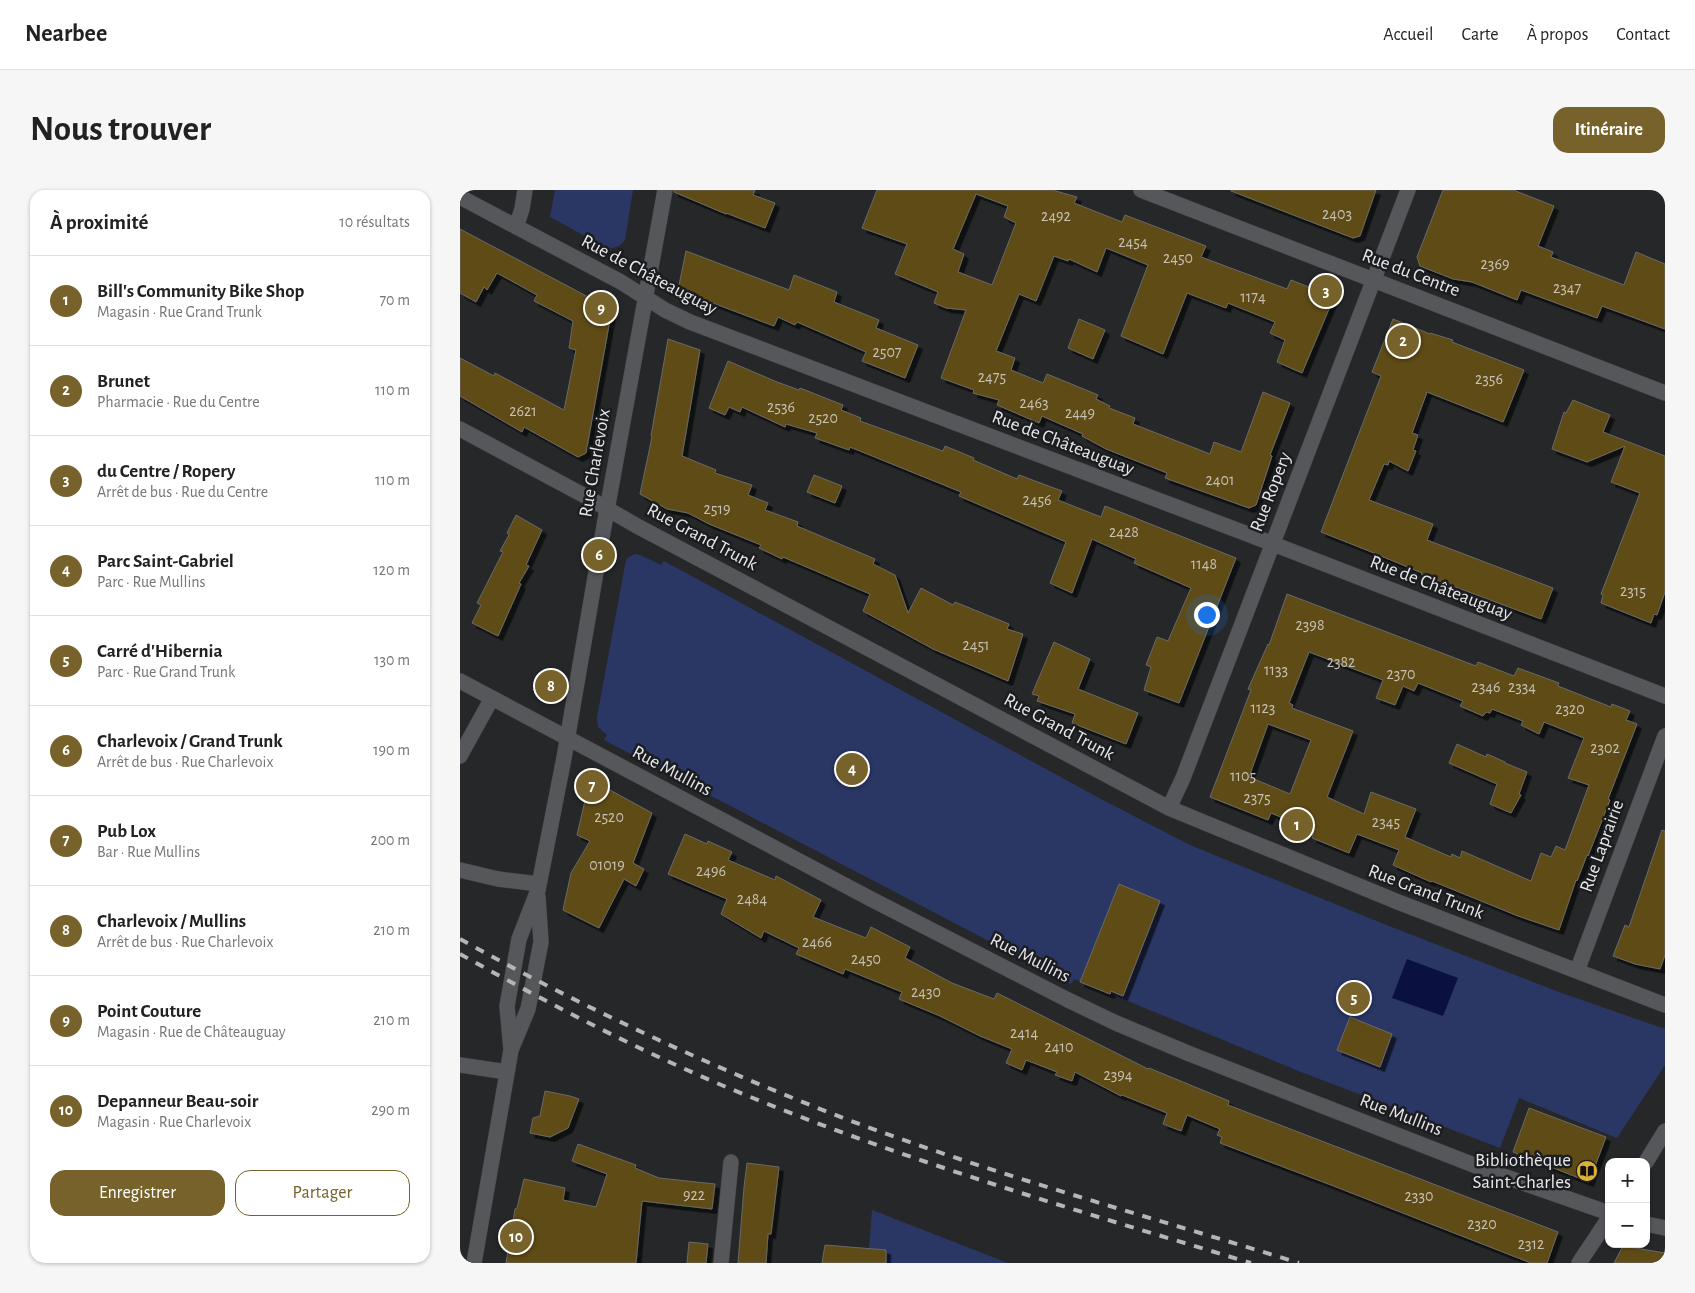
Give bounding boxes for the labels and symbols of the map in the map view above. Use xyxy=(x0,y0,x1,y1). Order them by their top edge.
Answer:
house number: 2403 xyxy=(1322,206,1352,222)
house number: 2492 xyxy=(1041,208,1071,224)
street label: Rue de Châteauguay xyxy=(578,231,720,319)
house number: 2454 xyxy=(1118,234,1148,250)
street label: Rue du Centre xyxy=(1359,246,1463,300)
house number: 2450 xyxy=(1163,250,1193,266)
house number: 2369 xyxy=(1481,256,1509,272)
pin: 3 xyxy=(1310,272,1342,310)
house number: 2347 xyxy=(1553,280,1581,296)
pin: 9 xyxy=(585,289,617,327)
house number: 1174 xyxy=(1240,289,1266,305)
pin: 2 xyxy=(1387,322,1419,360)
house number: 2507 xyxy=(872,344,902,360)
house number: 2475 xyxy=(978,369,1006,385)
house number: 2356 xyxy=(1475,371,1503,387)
house number: 2463 xyxy=(1019,395,1049,411)
house number: 2536 xyxy=(767,399,795,415)
house number: 2621 xyxy=(509,403,537,419)
house number: 2449 xyxy=(1065,405,1095,421)
street label: Rue Charlevoix xyxy=(576,407,614,519)
street label: Rue de Châteauguay xyxy=(989,407,1137,479)
house number: 2520 xyxy=(808,410,838,426)
street label: Rue Ropery xyxy=(1247,449,1295,535)
house number: 2401 xyxy=(1206,472,1234,488)
house number: 2456 xyxy=(1022,492,1052,508)
street label: Rue Grand Trunk xyxy=(644,500,761,574)
house number: 2519 xyxy=(704,501,731,517)
house number: 2428 xyxy=(1109,524,1139,540)
pin: 6 xyxy=(583,536,615,574)
street label: Rue de Châteauguay xyxy=(1367,552,1515,624)
house number: 1148 xyxy=(1191,556,1217,572)
house number: 2315 xyxy=(1620,583,1646,599)
your location xyxy=(1194,602,1220,628)
house number: 2398 xyxy=(1296,617,1324,633)
house number: 2451 xyxy=(962,637,990,653)
house number: 2382 xyxy=(1327,654,1355,670)
house number: 1133 xyxy=(1264,662,1288,678)
house number: 2370 xyxy=(1387,666,1416,682)
pin: 8 xyxy=(535,667,567,705)
house number: 2346 xyxy=(1471,679,1501,695)
house number: 2334 xyxy=(1508,679,1536,695)
street label: Rue Grand Trunk xyxy=(1001,690,1118,764)
house number: 1123 xyxy=(1251,700,1275,716)
house number: 2320 xyxy=(1555,701,1585,717)
house number: 2302 xyxy=(1590,740,1620,756)
street label: Rue Mullins xyxy=(629,742,715,800)
pin: 4 xyxy=(836,750,868,788)
pin: 7 xyxy=(576,767,608,805)
house number: 1105 xyxy=(1230,768,1256,784)
house number: 2375 xyxy=(1243,790,1271,806)
street label: Rue Laprairie xyxy=(1577,797,1627,895)
pin: 1 xyxy=(1281,806,1313,844)
house number: 2520 xyxy=(594,809,624,825)
house number: 2345 xyxy=(1372,814,1400,830)
house number: 01019 xyxy=(589,857,625,873)
street label: Rue Grand Trunk xyxy=(1366,861,1487,923)
house number: 2496 xyxy=(696,863,726,879)
house number: 2484 xyxy=(737,891,767,907)
street label: Rue Mullins xyxy=(987,930,1073,986)
house number: 2466 xyxy=(802,934,832,950)
house number: 2450 xyxy=(851,951,881,967)
pin: 5 xyxy=(1338,979,1370,1017)
house number: 2430 xyxy=(911,984,941,1000)
house number: 2414 xyxy=(1010,1025,1038,1041)
house number: 2410 xyxy=(1045,1039,1073,1055)
house number: 2394 xyxy=(1103,1067,1133,1083)
street label: Rue Mullins xyxy=(1357,1091,1445,1139)
place label: Bibliothèque Saint-Charles xyxy=(1473,1151,1571,1192)
library icon: Bibliothèque Saint-Charles xyxy=(1575,1159,1599,1183)
house number: 922 xyxy=(683,1187,705,1203)
house number: 2330 xyxy=(1405,1188,1433,1204)
house number: 2320 xyxy=(1467,1216,1497,1232)
pin: 10 xyxy=(500,1218,532,1256)
house number: 2312 xyxy=(1518,1236,1544,1252)

